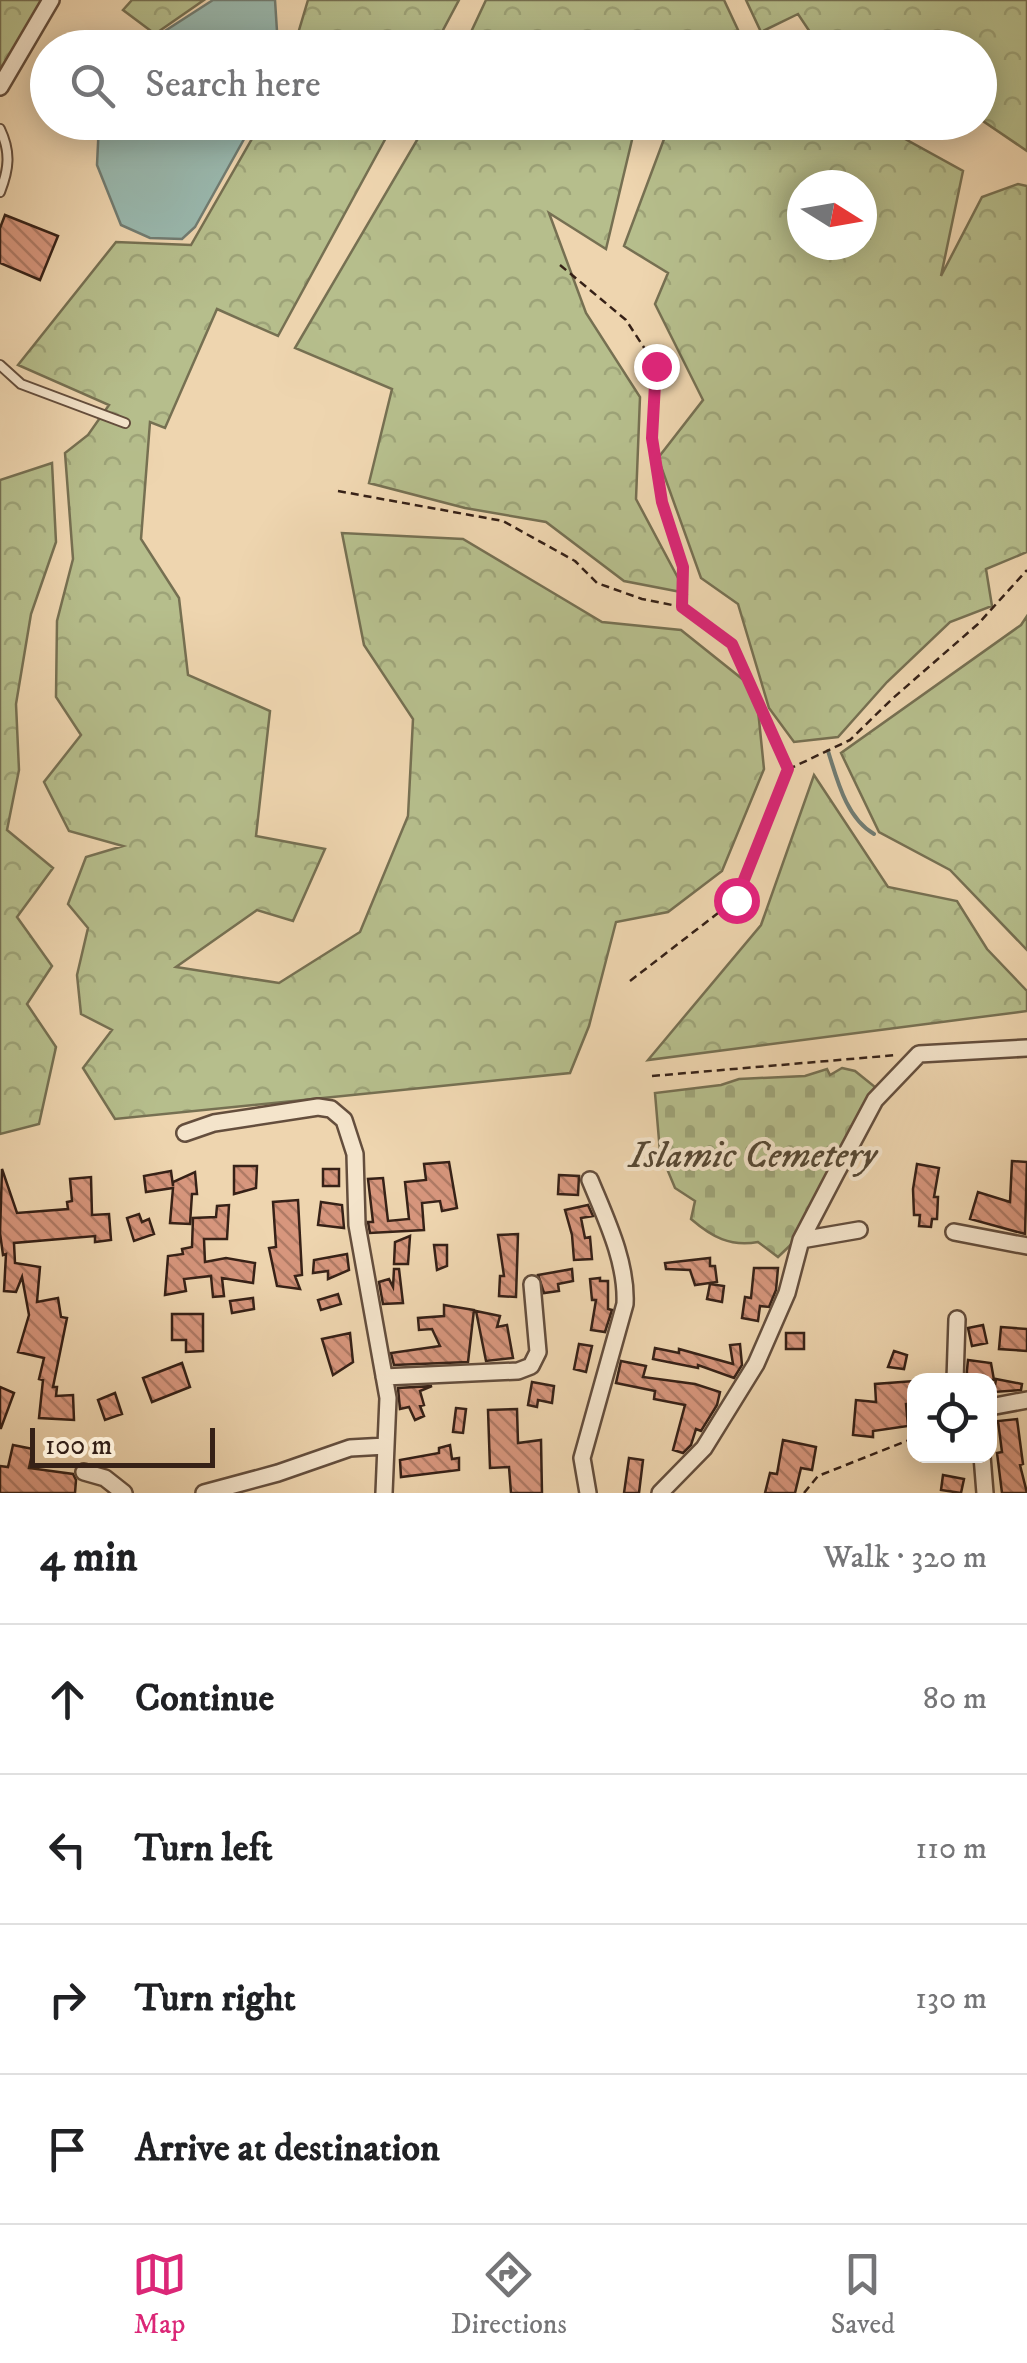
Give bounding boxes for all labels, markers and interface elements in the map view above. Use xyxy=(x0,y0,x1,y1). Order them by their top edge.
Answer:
search box xyxy=(30,30,997,140)
icon: search xyxy=(65,58,120,113)
text: Search here xyxy=(145,61,321,109)
north arrow xyxy=(787,170,877,260)
route end xyxy=(634,344,680,390)
route start xyxy=(714,878,760,924)
park label: Islamic Cemetery xyxy=(627,1132,879,1180)
map controls xyxy=(907,1373,997,1463)
button: locate xyxy=(907,1373,997,1463)
scale bar xyxy=(30,1423,215,1468)
text: 100 m xyxy=(45,1428,112,1463)
text: 4 min xyxy=(40,1532,138,1584)
text: Walk · 320 m xyxy=(823,1538,987,1578)
icon: ahead xyxy=(40,1672,95,1727)
text: Continue xyxy=(135,1675,274,1723)
text: 80 m xyxy=(923,1679,987,1719)
icon: left xyxy=(40,1822,95,1877)
text: Turn left xyxy=(135,1825,273,1873)
text: 110 m xyxy=(915,1829,987,1869)
icon: right xyxy=(40,1972,95,2027)
text: Turn right xyxy=(135,1975,296,2023)
text: 130 m xyxy=(915,1979,987,2019)
icon: arrive xyxy=(40,2122,95,2177)
text: Arrive at destination xyxy=(135,2125,440,2173)
tab: Map xyxy=(132,2247,187,2342)
tab: Directions xyxy=(451,2247,567,2342)
tab: Saved xyxy=(831,2247,895,2342)

